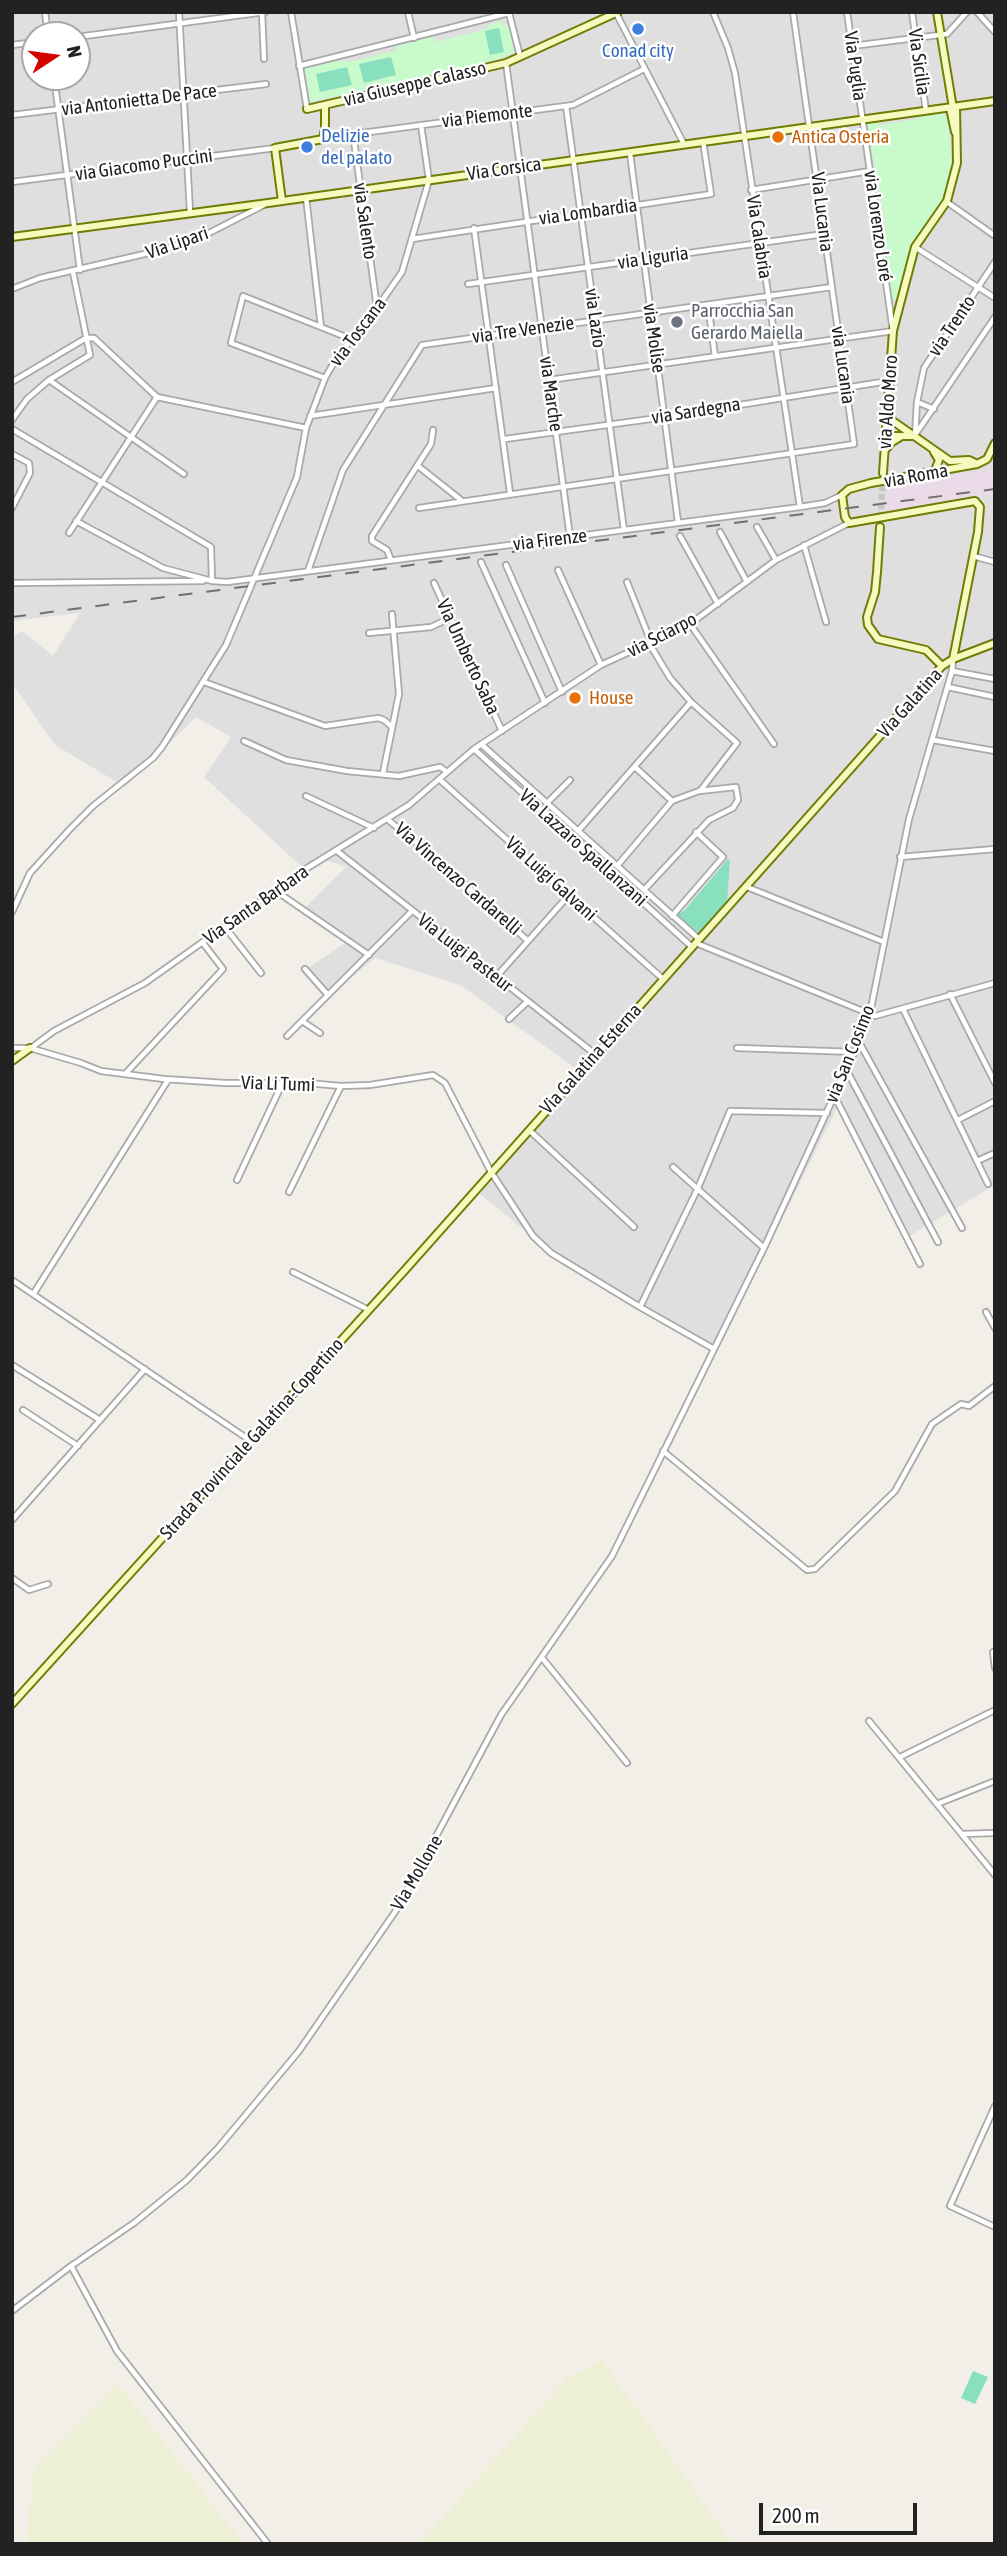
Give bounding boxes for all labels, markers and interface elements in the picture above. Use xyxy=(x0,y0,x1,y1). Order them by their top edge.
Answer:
north arrow xyxy=(21,21,91,91)
marker: Conad city xyxy=(630,21,646,37)
street label: Via Sicilia xyxy=(903,27,935,97)
street label: Via Puglia xyxy=(839,30,871,102)
place label: Conad city xyxy=(602,40,674,62)
text: N xyxy=(63,44,86,60)
street label: via Giuseppe Calasso xyxy=(342,57,488,111)
street label: via Antonietta De Pace xyxy=(60,79,218,121)
street label: via Piemonte xyxy=(440,99,534,133)
place label: Delizie del palato xyxy=(321,125,392,169)
place label: Antica Osteria xyxy=(792,126,889,148)
marker: Antica Osteria xyxy=(770,129,786,145)
marker: Delizie del palato xyxy=(299,139,315,155)
street label: via Giacomo Puccini xyxy=(74,144,214,186)
street label: Via Corsica xyxy=(465,152,543,186)
street label: via Lorenzo Loré xyxy=(859,169,897,283)
street label: Via Lucania xyxy=(806,171,838,253)
street label: via Salento xyxy=(348,181,382,261)
street label: via Lombardia xyxy=(537,194,639,230)
street label: Via Calabria xyxy=(741,194,777,280)
street label: Via Lipari xyxy=(143,222,211,264)
street label: via Liguria xyxy=(616,242,690,274)
street label: via Lazio xyxy=(580,287,610,349)
street label: via Trento xyxy=(923,291,981,361)
street label: via Toscana xyxy=(325,293,391,371)
place label: Parrocchia San Gerardo Maiella xyxy=(691,300,803,344)
street label: via Molise xyxy=(638,302,670,374)
street label: via Tre Venezie xyxy=(471,312,575,348)
marker: Parrocchia San Gerardo Maiella xyxy=(669,314,685,330)
street label: via Lucania xyxy=(826,325,860,405)
street label: via Aldo Moro xyxy=(873,354,903,450)
street label: via Marche xyxy=(534,355,568,433)
street label: via Sardegna xyxy=(650,393,742,429)
street label: via Roma xyxy=(882,459,950,493)
street label: via Firenze xyxy=(512,524,588,556)
street label: Via Umberto Saba xyxy=(431,596,505,718)
street label: via Sciarpo xyxy=(623,608,701,662)
street label: Via Galatina xyxy=(873,663,947,743)
place label: House xyxy=(589,687,633,709)
marker: House xyxy=(567,690,583,706)
street label: Via Lazzaro Spallanzani xyxy=(514,785,652,911)
street label: Via Vincenzo Cardarelli xyxy=(390,818,526,940)
street label: Via Luigi Galvani xyxy=(501,832,601,926)
street label: Via Santa Barbara xyxy=(199,860,313,950)
street label: Via Luigi Pasteur xyxy=(413,909,517,997)
street label: Via Galatina Esterna xyxy=(535,999,647,1119)
street label: via San Cosimo xyxy=(820,1002,880,1106)
street label: Via Li Tumi xyxy=(241,1071,315,1097)
street label: Strada Provinciale Galatina-Copertino xyxy=(155,1334,349,1544)
street label: Via Mollone xyxy=(386,1831,448,1915)
scale bar xyxy=(762,2490,920,2534)
text: 200 m xyxy=(772,2503,820,2527)

